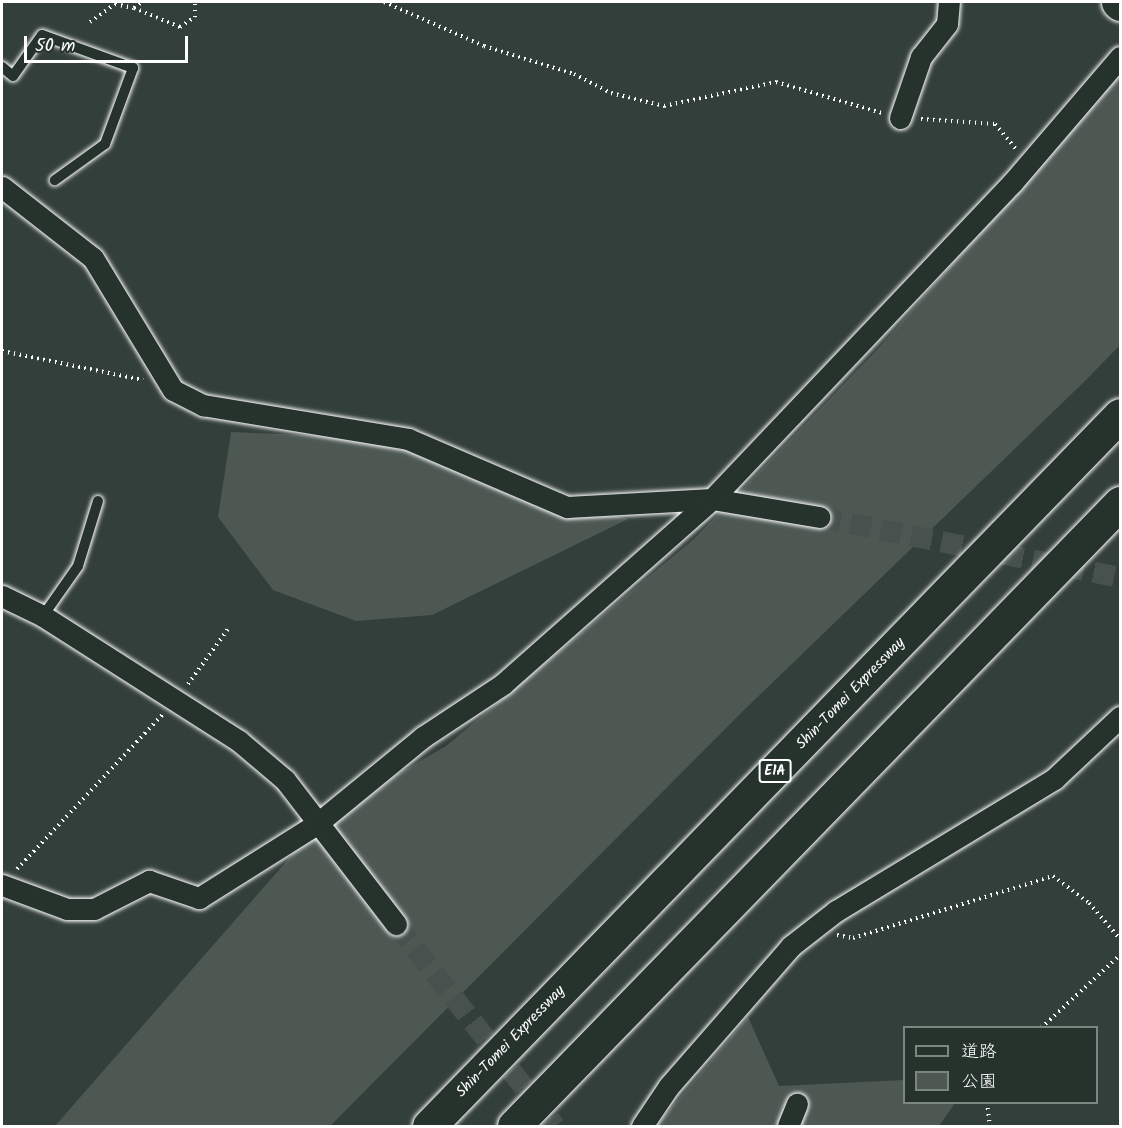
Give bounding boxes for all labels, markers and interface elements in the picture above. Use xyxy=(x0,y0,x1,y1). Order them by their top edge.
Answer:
scale bar xyxy=(27,24,190,62)
text: 50 m xyxy=(35,32,75,61)
street label: Shin-Tomei Expressway xyxy=(793,634,909,754)
road number: E1A xyxy=(758,760,792,782)
street label: Shin-Tomei Expressway xyxy=(453,982,569,1102)
legend xyxy=(903,1026,1098,1104)
text: 道路 xyxy=(961,1038,997,1067)
text: 公園 xyxy=(961,1068,997,1097)

